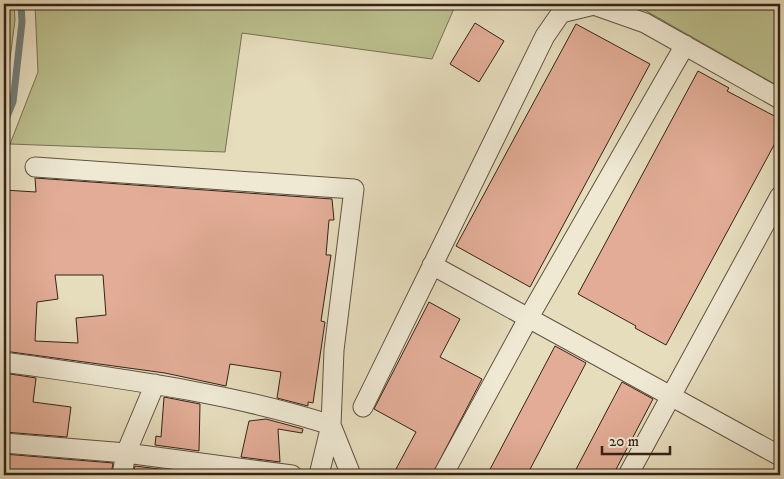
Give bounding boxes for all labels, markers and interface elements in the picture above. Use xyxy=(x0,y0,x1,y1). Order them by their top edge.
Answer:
scale bar xyxy=(602,424,669,456)
text: 20 m xyxy=(609,432,639,451)

